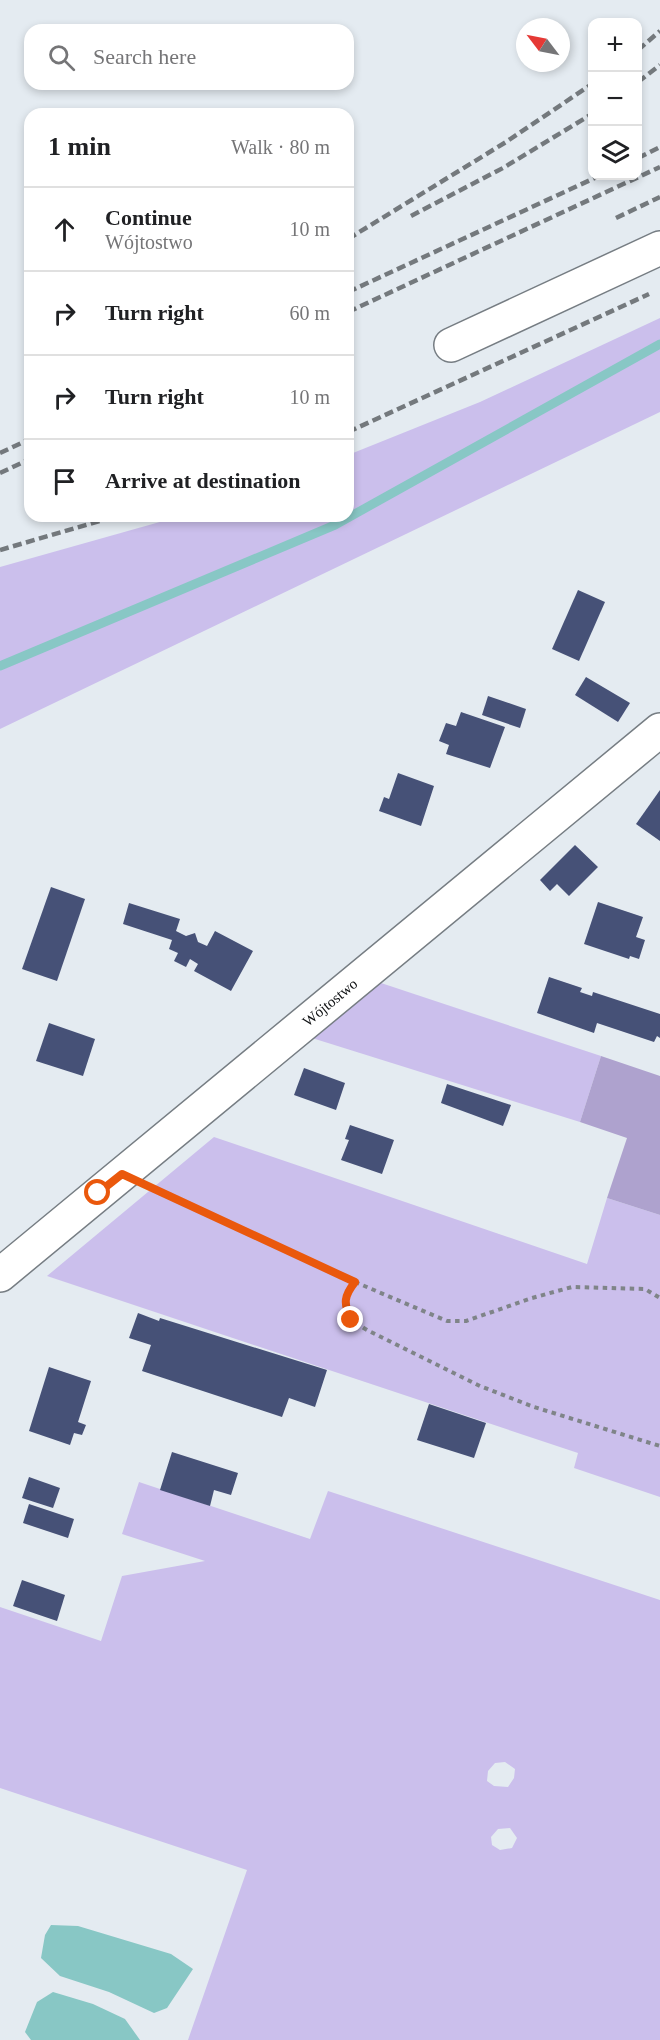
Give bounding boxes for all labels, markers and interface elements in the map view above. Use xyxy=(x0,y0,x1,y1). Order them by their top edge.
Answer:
north arrow xyxy=(516,18,570,72)
map controls xyxy=(588,18,642,180)
button: + xyxy=(588,18,642,72)
search box xyxy=(24,24,354,90)
icon: search xyxy=(45,41,78,74)
text: Search here xyxy=(93,44,196,69)
button: − xyxy=(588,72,642,126)
button: layers xyxy=(588,126,642,180)
text: 1 min xyxy=(48,132,111,161)
text: Walk · 80 m xyxy=(231,136,330,158)
text: Continue xyxy=(105,205,192,230)
icon: ahead xyxy=(48,213,81,246)
text: 10 m xyxy=(289,218,330,240)
text: Wójtostwo xyxy=(105,231,193,253)
icon: right xyxy=(48,297,81,330)
text: Turn right xyxy=(105,300,204,325)
text: 60 m xyxy=(289,302,330,324)
icon: right xyxy=(48,381,81,414)
text: Turn right xyxy=(105,384,204,409)
text: 10 m xyxy=(289,386,330,408)
icon: arrive xyxy=(48,465,81,498)
text: Arrive at destination xyxy=(105,468,301,493)
street label: Wójtostwo xyxy=(300,975,361,1030)
route start xyxy=(84,1179,110,1205)
route end xyxy=(337,1306,363,1332)

